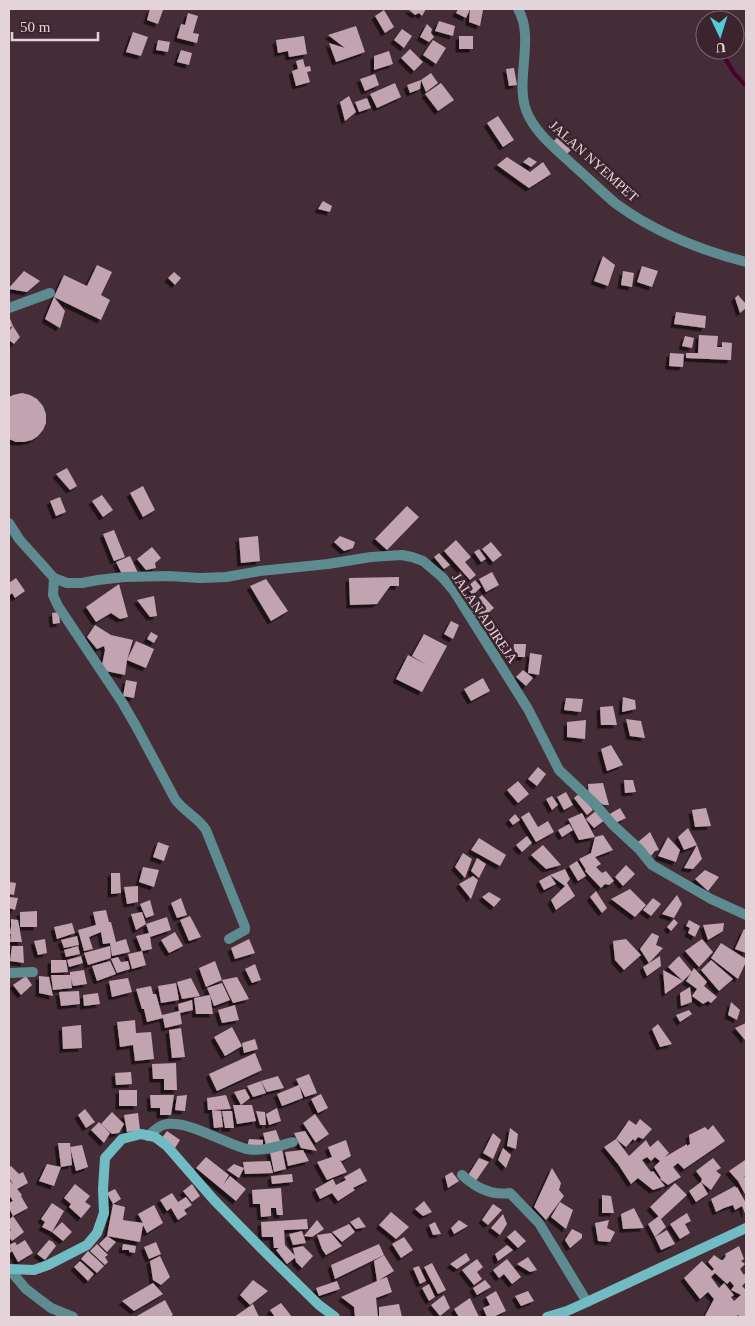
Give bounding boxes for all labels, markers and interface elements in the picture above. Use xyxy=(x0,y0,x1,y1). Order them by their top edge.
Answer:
scale bar xyxy=(12,10,99,42)
north arrow xyxy=(695,10,745,60)
text: 50 m xyxy=(20,19,51,35)
text: U xyxy=(715,40,726,55)
street label: JALAN NYEMPET xyxy=(546,118,641,205)
street label: JALAN ADIREJA xyxy=(449,570,521,667)

